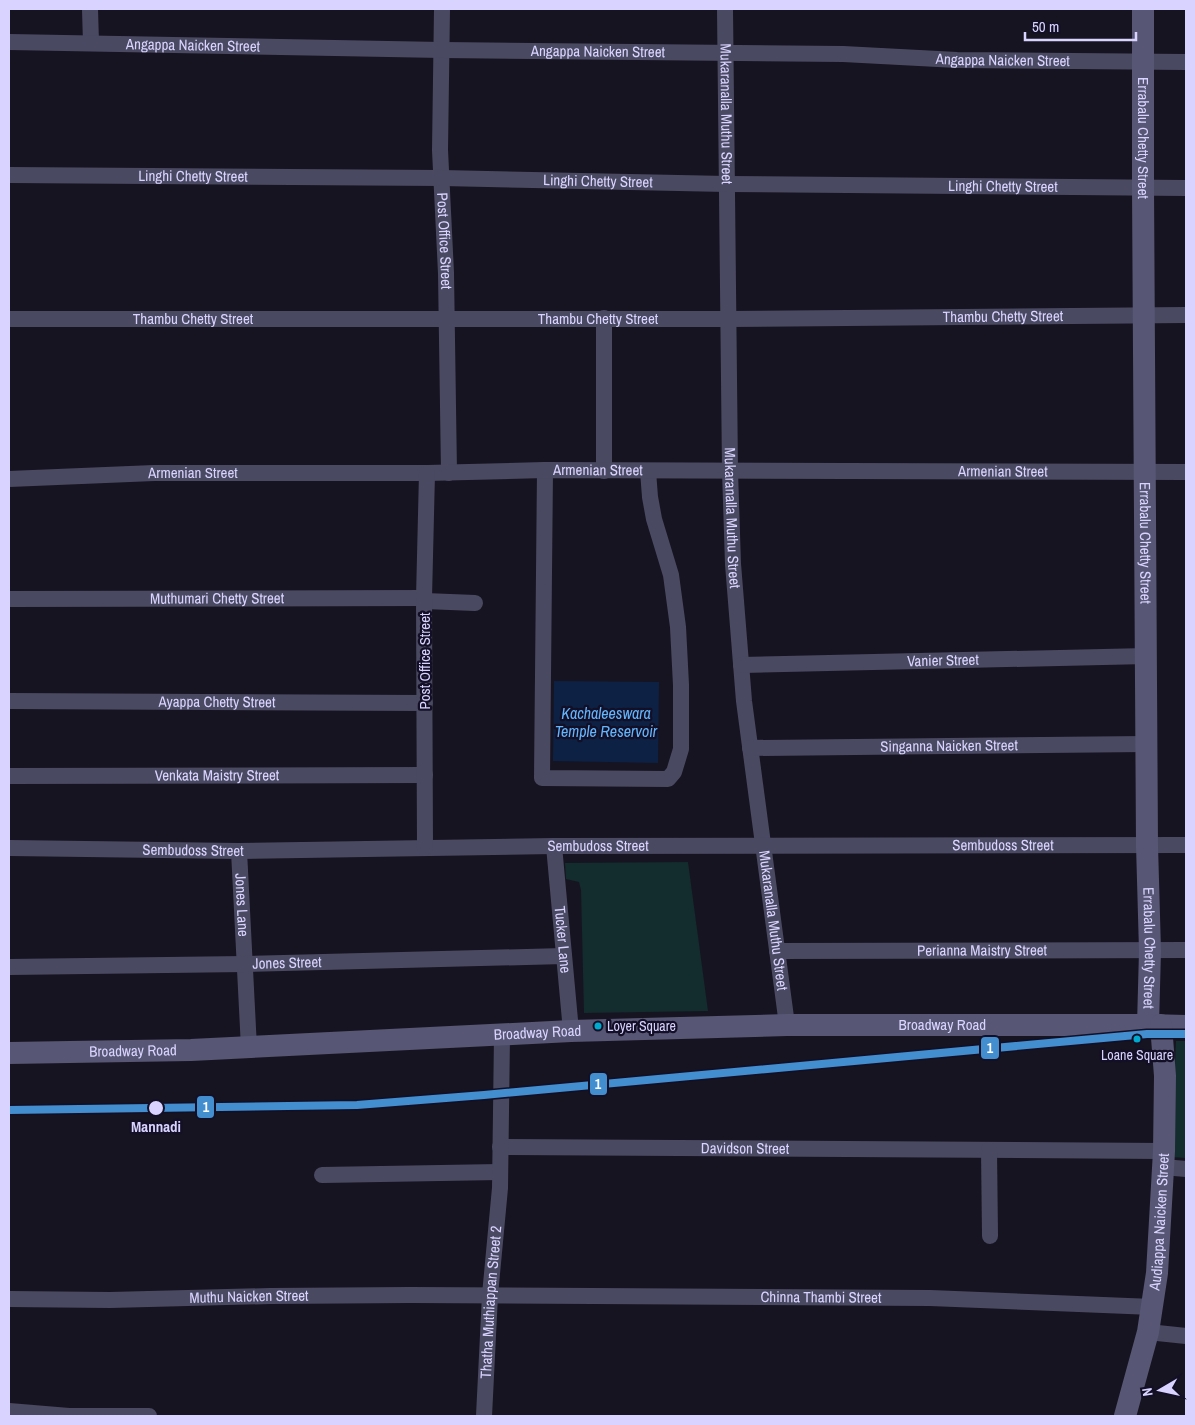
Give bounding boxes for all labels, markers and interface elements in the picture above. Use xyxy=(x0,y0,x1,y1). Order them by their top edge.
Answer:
scale bar xyxy=(1025,10,1136,42)
text: 50 m xyxy=(1032,16,1059,37)
street label: Angappa Naicken Street xyxy=(125,33,261,57)
street label: Angappa Naicken Street xyxy=(530,40,666,62)
street label: Mukaranalla Muthu Street xyxy=(715,43,738,185)
street label: Angappa Naicken Street xyxy=(934,48,1070,71)
street label: Errabalu Chetty Street xyxy=(1133,77,1154,200)
street label: Linghi Chetty Street xyxy=(138,165,248,187)
street label: Linghi Chetty Street xyxy=(543,169,654,192)
street label: Linghi Chetty Street xyxy=(948,175,1058,197)
street label: Post Office Street xyxy=(432,192,457,290)
street label: Thambu Chetty Street xyxy=(943,305,1064,327)
street label: Thambu Chetty Street xyxy=(133,308,254,329)
street label: Thambu Chetty Street xyxy=(538,308,659,329)
street label: Mukaranalla Muthu Street xyxy=(720,447,746,590)
street label: Armenian Street xyxy=(552,459,643,480)
street label: Armenian Street xyxy=(957,460,1048,482)
street label: Armenian Street xyxy=(147,462,238,483)
street label: Errabalu Chetty Street xyxy=(1135,482,1157,605)
street label: Muthumari Chetty Street xyxy=(150,587,285,609)
street label: Post Office Street xyxy=(414,612,435,709)
street label: Vanier Street xyxy=(907,649,980,671)
street label: Ayappa Chetty Street xyxy=(158,691,276,712)
water label: Kachaleeswara Temple Reservoir xyxy=(555,702,658,742)
street label: Singanna Naicken Street xyxy=(880,734,1018,757)
street label: Venkata Maistry Street xyxy=(155,764,280,786)
street label: Sembudoss Street xyxy=(952,834,1054,855)
street label: Sembudoss Street xyxy=(547,835,649,856)
street label: Sembudoss Street xyxy=(142,839,244,861)
street label: Mukaranalla Muthu Street xyxy=(754,849,793,992)
street label: Jones Lane xyxy=(230,873,254,937)
street label: Errabalu Chetty Street xyxy=(1138,887,1161,1010)
street label: Tucker Lane xyxy=(550,905,577,974)
street label: Perianna Maistry Street xyxy=(917,939,1048,961)
street label: Jones Street xyxy=(252,951,322,974)
street label: Broadway Road xyxy=(899,1014,986,1035)
place label: Loyer Square xyxy=(607,1017,676,1035)
street label: Broadway Road xyxy=(493,1020,582,1045)
marker: Loyer Square xyxy=(593,1021,603,1031)
marker: Loane Square xyxy=(1132,1034,1142,1044)
line badge: 1 xyxy=(980,1036,1000,1060)
street label: Broadway Road xyxy=(89,1039,177,1062)
text: 1 xyxy=(987,1039,994,1057)
place label: Loane Square xyxy=(1101,1046,1173,1064)
line badge: 1 xyxy=(589,1072,608,1096)
text: 1 xyxy=(595,1075,602,1093)
line badge: 1 xyxy=(196,1095,215,1119)
text: 1 xyxy=(203,1098,210,1116)
marker: Mannadi xyxy=(147,1099,165,1117)
place label: Mannadi xyxy=(131,1116,181,1137)
street label: Davidson Street xyxy=(701,1137,790,1159)
street label: Audiappa Naicken Street xyxy=(1143,1152,1174,1293)
street label: Thatha Muthiappan Street 2 xyxy=(475,1225,506,1379)
street label: Muthu Naicken Street xyxy=(189,1285,309,1308)
street label: Chinna Thambi Street xyxy=(760,1286,882,1308)
north arrow xyxy=(1135,1365,1185,1415)
text: N xyxy=(1138,1387,1157,1398)

